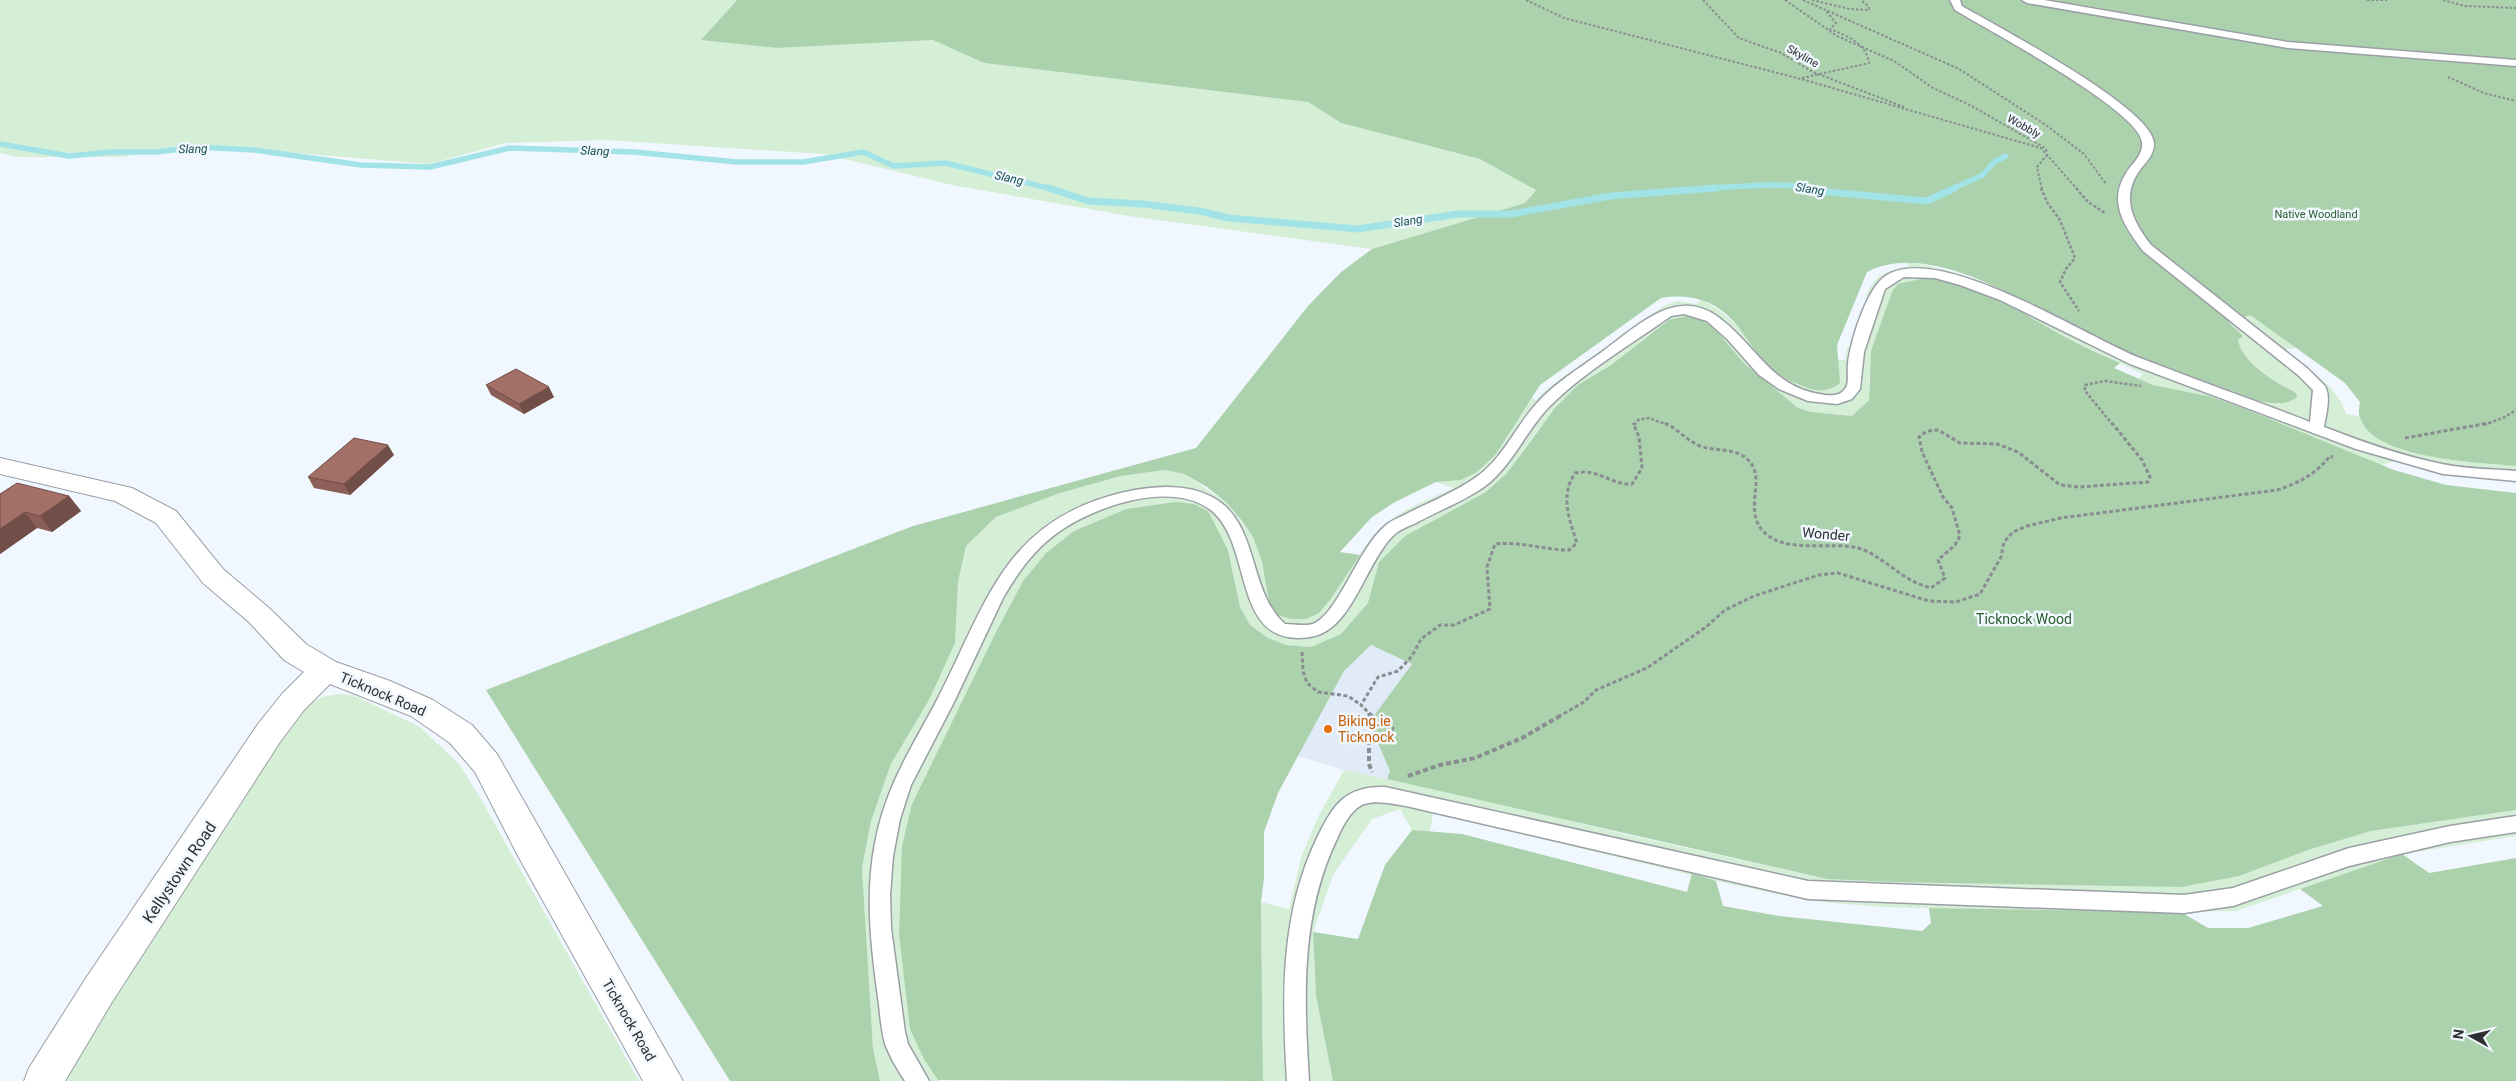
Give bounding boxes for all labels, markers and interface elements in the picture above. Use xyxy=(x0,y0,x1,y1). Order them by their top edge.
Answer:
street label: Skyline xyxy=(1784,42,1821,71)
street label: Wobbly xyxy=(2005,112,2043,141)
water label: Slang xyxy=(178,142,208,156)
water label: Slang xyxy=(580,143,610,159)
water label: Slang xyxy=(993,168,1025,188)
water label: Slang xyxy=(1795,180,1826,198)
park label: Native Woodland xyxy=(2274,208,2358,221)
water label: Slang xyxy=(1393,212,1424,230)
street label: Wonder xyxy=(1801,524,1851,544)
park label: Ticknock Wood xyxy=(1976,611,2072,627)
street label: Ticknock Road xyxy=(338,669,428,719)
place label: Biking.ie Ticknock xyxy=(1338,713,1395,745)
marker: Biking.ie Ticknock xyxy=(1322,723,1334,735)
street label: Kellystown Road xyxy=(139,818,220,926)
street label: Ticknock Road xyxy=(599,976,659,1064)
north arrow xyxy=(2446,1011,2496,1061)
text: N xyxy=(2450,1028,2467,1040)

